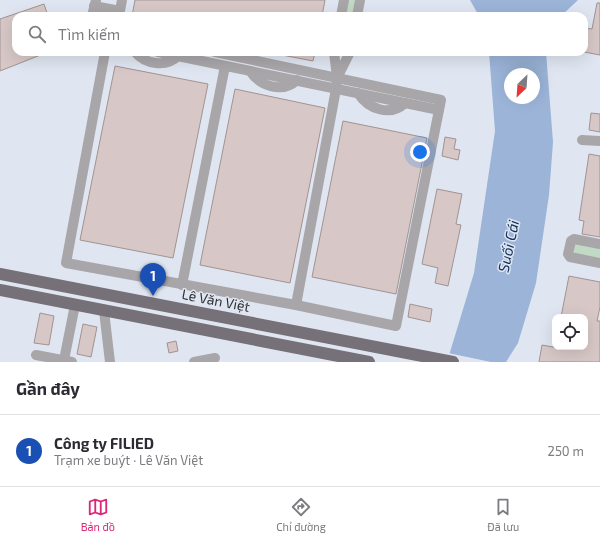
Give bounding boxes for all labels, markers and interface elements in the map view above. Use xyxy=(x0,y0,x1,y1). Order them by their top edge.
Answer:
search box xyxy=(12,12,588,56)
icon: search xyxy=(26,23,48,45)
text: Tìm kiếm xyxy=(58,25,120,43)
north arrow xyxy=(504,68,540,104)
your location xyxy=(410,142,430,162)
water label: Suối Cái xyxy=(494,218,522,274)
pin: 1 xyxy=(140,263,166,296)
street label: Lê Văn Việt xyxy=(180,285,252,315)
map controls xyxy=(552,314,588,350)
button: locate xyxy=(552,314,588,350)
text: Gần đây xyxy=(16,378,80,398)
text: Công ty FILIED xyxy=(54,434,154,452)
text: 1 xyxy=(26,443,32,459)
text: 250 m xyxy=(548,443,584,459)
text: Trạm xe buýt · Lê Văn Việt xyxy=(54,452,203,468)
tab: Bản đồ xyxy=(81,496,115,533)
tab: Chỉ đường xyxy=(276,496,326,533)
tab: Đã lưu xyxy=(487,496,519,533)

